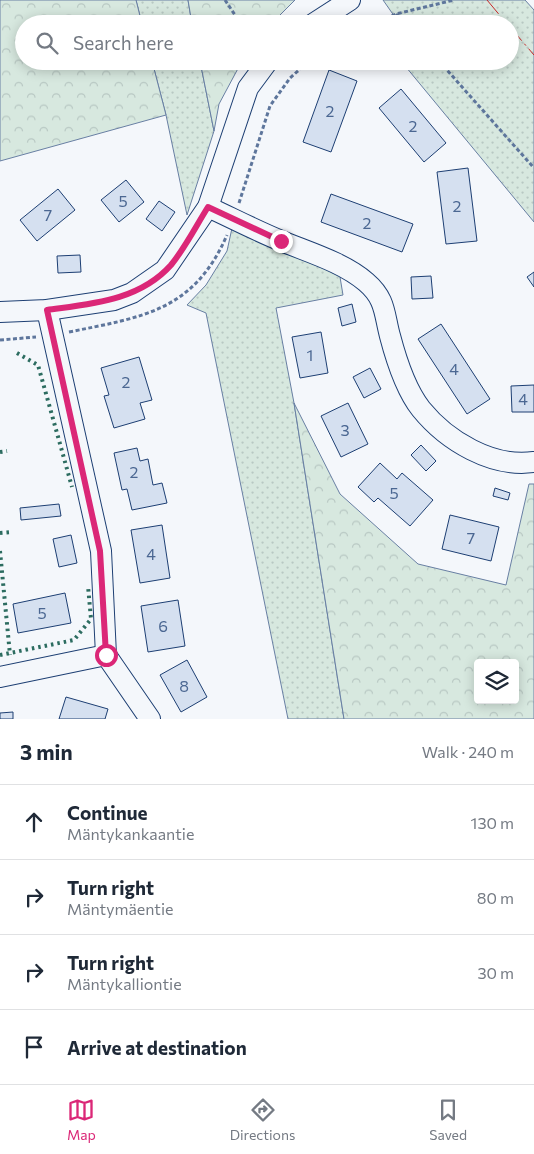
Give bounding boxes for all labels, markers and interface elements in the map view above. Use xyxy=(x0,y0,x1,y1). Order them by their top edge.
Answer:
search box xyxy=(15,15,519,70)
icon: search xyxy=(33,29,61,57)
text: Search here xyxy=(73,31,173,54)
house number: 2 xyxy=(326,101,335,120)
house number: 2 xyxy=(409,116,418,135)
house number: 5 xyxy=(118,191,128,210)
house number: 2 xyxy=(453,196,462,215)
house number: 7 xyxy=(44,205,52,224)
house number: 2 xyxy=(363,213,372,232)
route end xyxy=(270,230,293,253)
house number: 1 xyxy=(307,345,313,364)
house number: 4 xyxy=(449,359,459,378)
house number: 2 xyxy=(122,372,131,391)
house number: 4 xyxy=(518,389,528,408)
house number: 3 xyxy=(340,420,350,439)
house number: 2 xyxy=(130,462,139,481)
house number: 5 xyxy=(389,483,399,502)
house number: 7 xyxy=(467,528,475,547)
house number: 4 xyxy=(146,544,156,563)
house number: 5 xyxy=(37,603,47,622)
house number: 6 xyxy=(158,616,168,635)
route start xyxy=(95,644,118,667)
map controls xyxy=(474,659,519,704)
button: layers xyxy=(474,659,519,704)
house number: 8 xyxy=(179,676,189,695)
text: 3 min xyxy=(20,739,73,764)
text: Walk · 240 m xyxy=(422,742,514,761)
text: Continue xyxy=(67,801,147,824)
icon: ahead xyxy=(20,808,48,836)
text: 130 m xyxy=(471,813,514,832)
text: Mäntykankaantie xyxy=(67,824,194,843)
text: Turn right xyxy=(67,876,154,899)
icon: right xyxy=(20,883,48,911)
text: 80 m xyxy=(477,888,514,907)
text: Mäntymäentie xyxy=(67,899,173,918)
text: Turn right xyxy=(67,951,154,974)
icon: right xyxy=(20,958,48,986)
text: 30 m xyxy=(477,963,514,982)
text: Mäntykalliontie xyxy=(67,974,182,993)
icon: arrive xyxy=(20,1033,48,1061)
text: Arrive at destination xyxy=(67,1036,247,1059)
tab: Map xyxy=(67,1096,96,1143)
tab: Directions xyxy=(230,1096,295,1143)
tab: Saved xyxy=(429,1096,467,1143)

